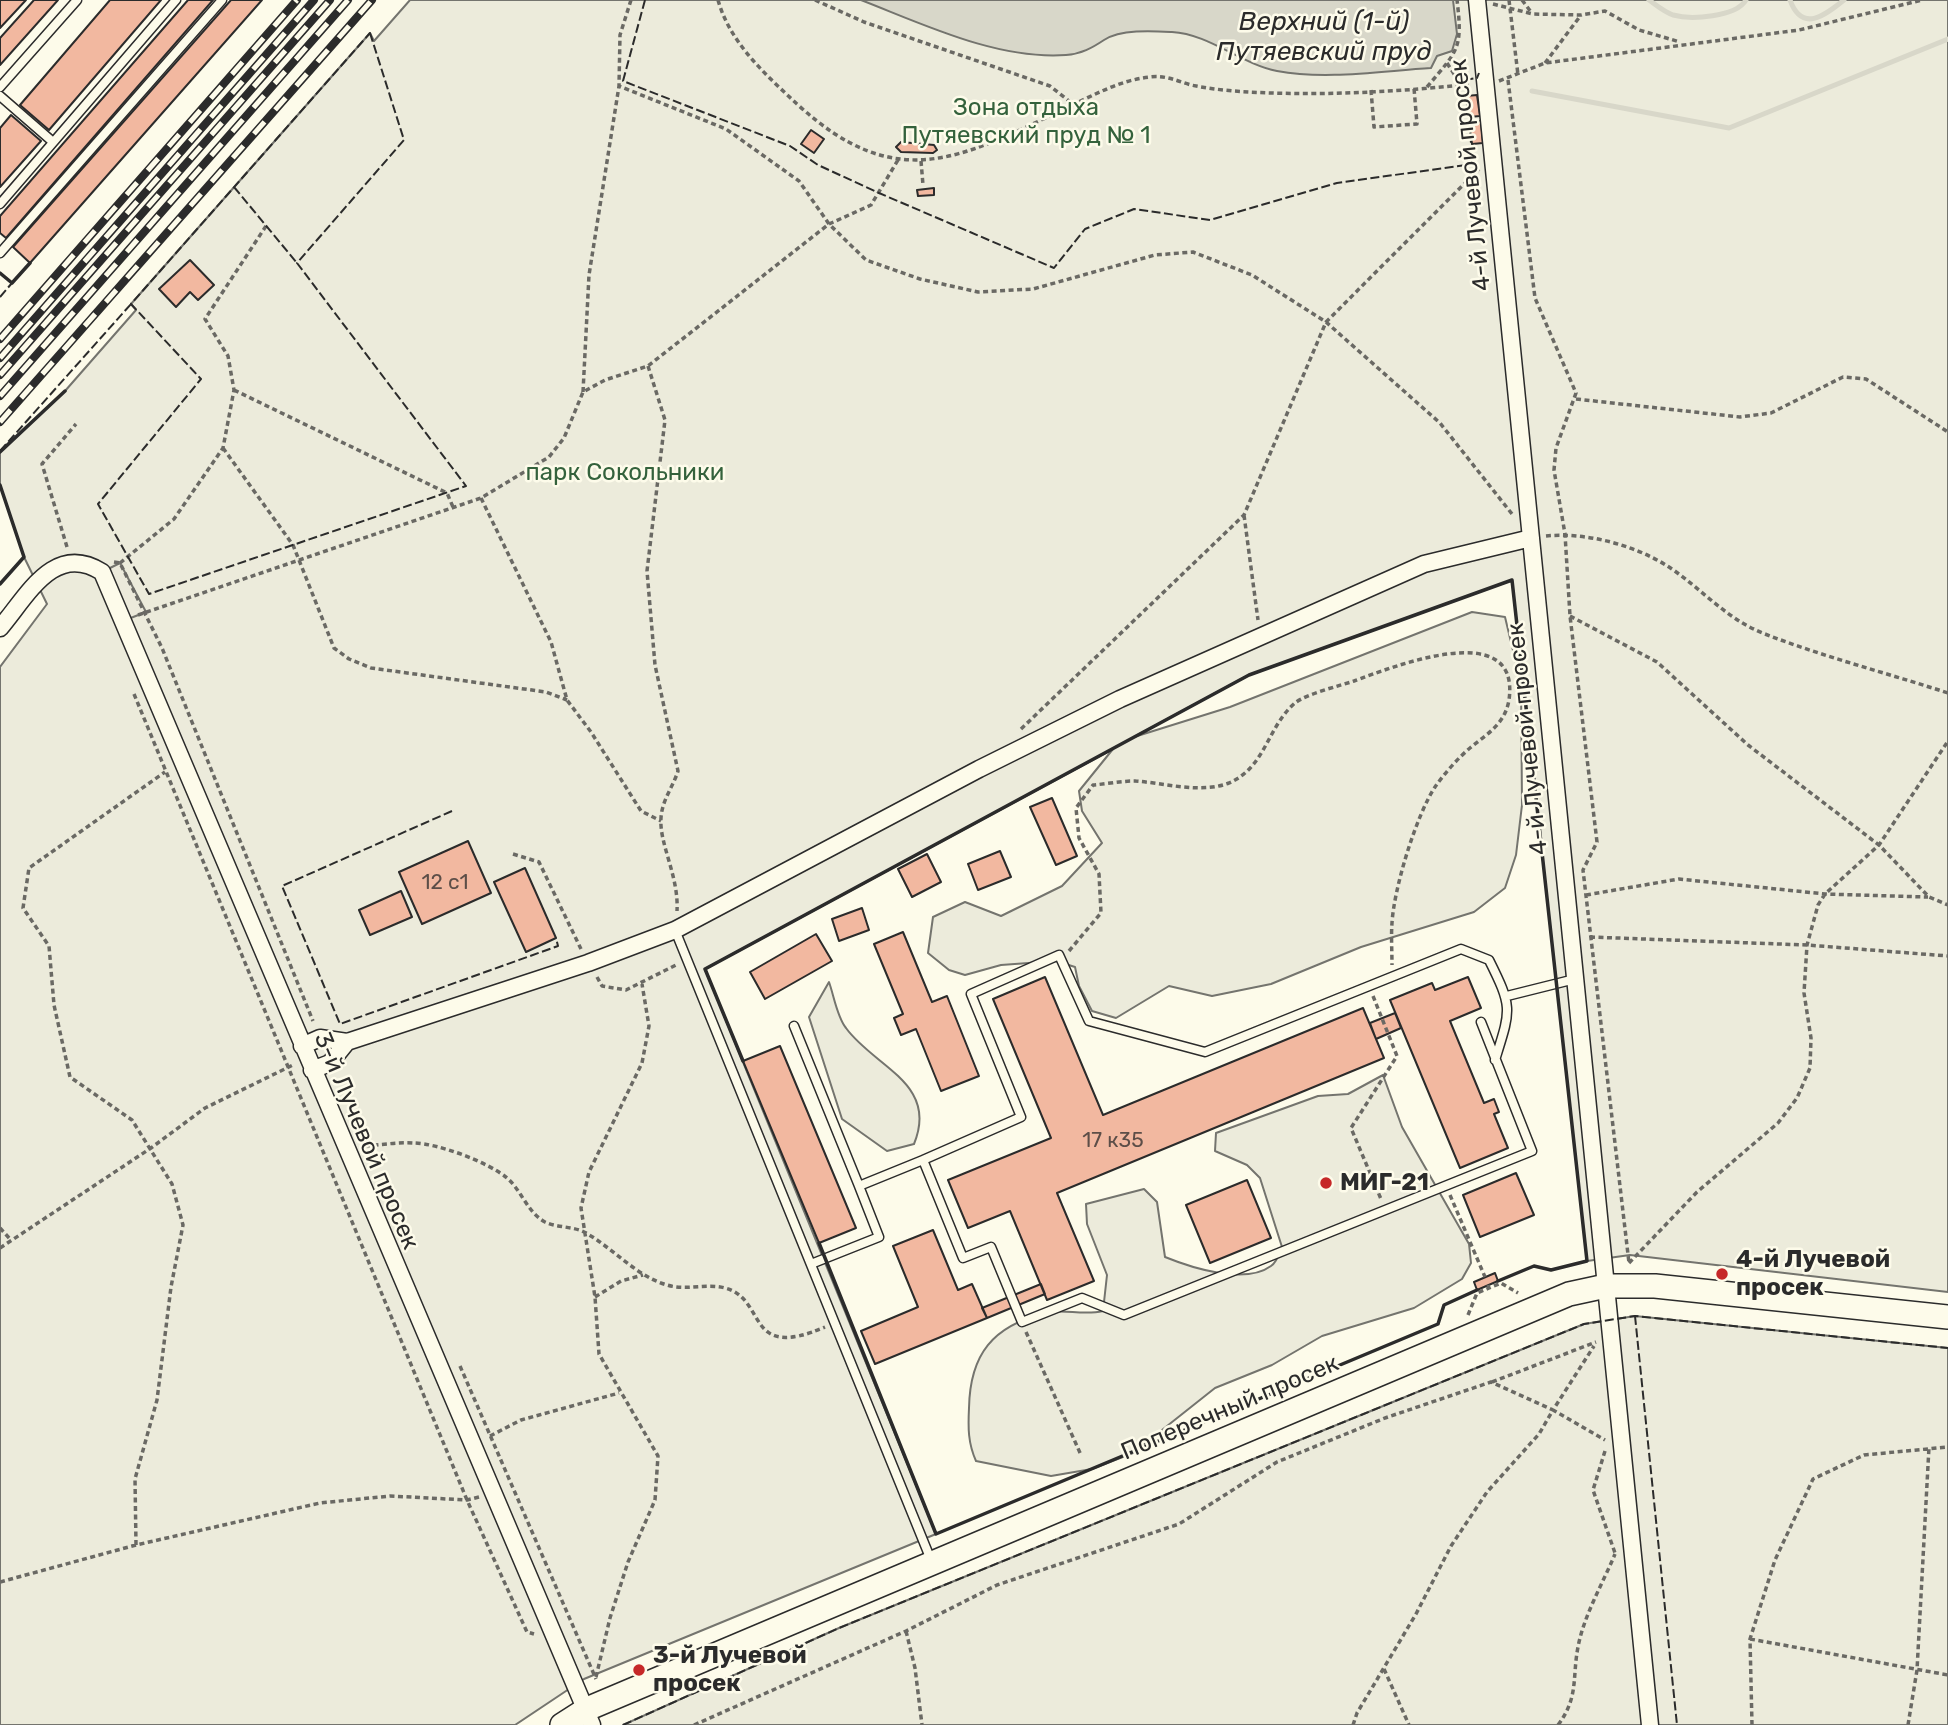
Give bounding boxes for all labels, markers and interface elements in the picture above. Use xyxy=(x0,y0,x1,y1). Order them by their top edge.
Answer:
water label: Верхний (1-й) Путяевский пруд xyxy=(1216,6,1432,68)
street label: 4-й Лучевой просек xyxy=(1444,57,1498,293)
park label: Зона отдыха Путяевский пруд № 1 xyxy=(901,94,1151,150)
park label: парк Сокольники xyxy=(526,459,724,487)
street label: 4-й Лучевой просек xyxy=(1501,621,1555,857)
house number: 12 c1 xyxy=(421,870,469,896)
street label: 3-й Лучевой просек xyxy=(307,1028,425,1254)
house number: 17 к35 xyxy=(1082,1128,1144,1154)
place label: МИГ-21 xyxy=(1340,1169,1429,1197)
marker: МИГ-21 xyxy=(1318,1175,1334,1191)
place label: 4-й Лучевой просек xyxy=(1736,1246,1890,1302)
marker: 4-й Лучевой просек xyxy=(1714,1266,1730,1282)
street label: Поперечный просек xyxy=(1117,1349,1343,1467)
place label: 3-й Лучевой просек xyxy=(653,1642,807,1698)
marker: 3-й Лучевой просек xyxy=(631,1662,647,1678)

